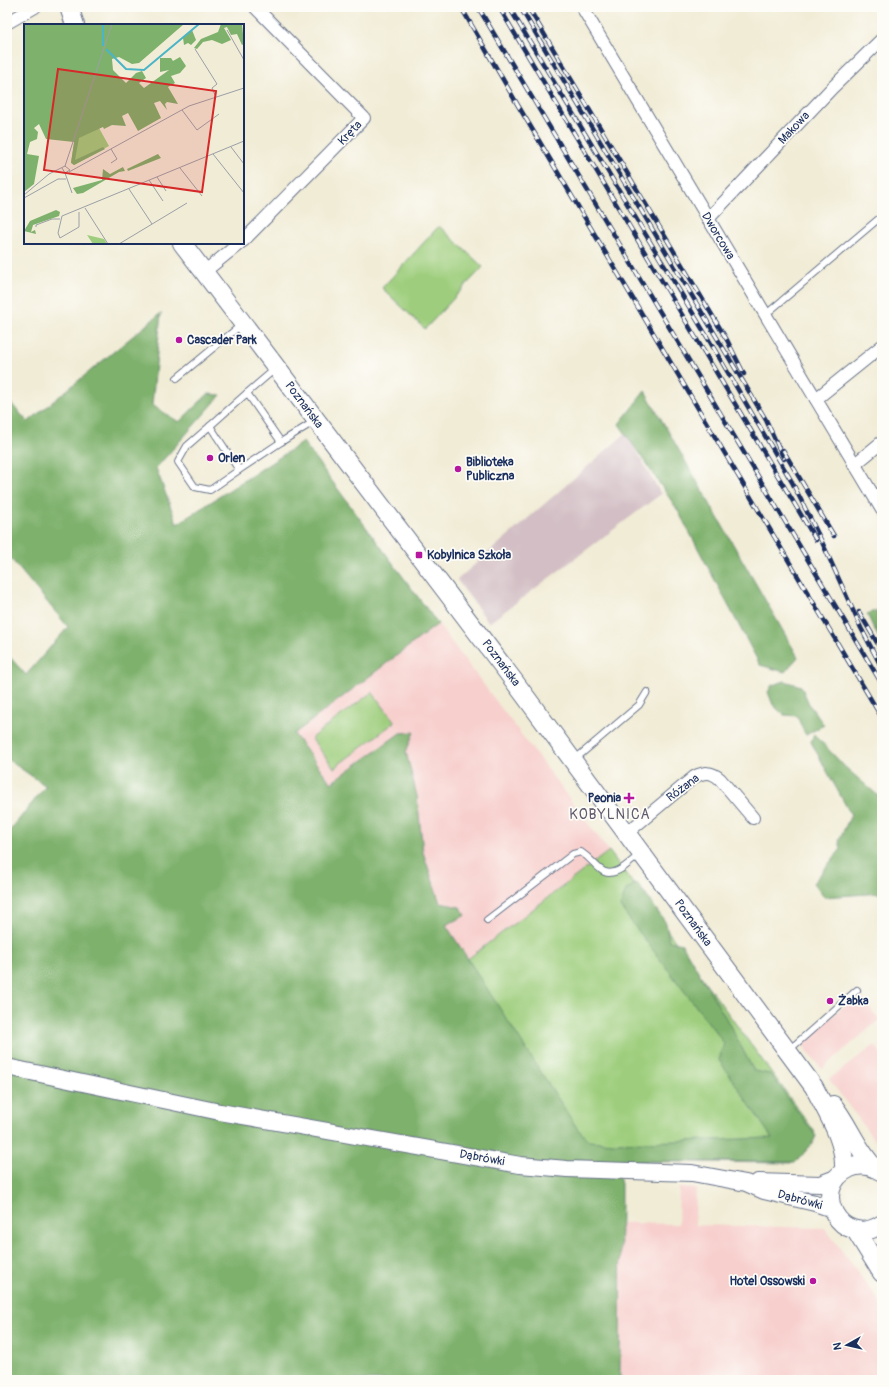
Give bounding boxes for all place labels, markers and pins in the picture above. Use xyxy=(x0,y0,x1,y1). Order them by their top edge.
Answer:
place label: Cascader Park xyxy=(187,333,258,348)
marker: Cascader Park xyxy=(174,335,184,345)
place label: Orlen xyxy=(218,451,245,466)
marker: Orlen xyxy=(205,453,215,463)
place label: Biblioteka Publiczna xyxy=(466,455,515,484)
marker: Biblioteka Publiczna xyxy=(453,464,463,474)
place label: Kobylnica Szkoła xyxy=(427,548,511,563)
marker: Kobylnica Szkoła xyxy=(414,550,424,560)
place label: Peonia xyxy=(588,791,621,806)
marker: Peonia xyxy=(624,793,634,803)
place label: Żabka xyxy=(838,993,869,1009)
marker: Żabka xyxy=(825,996,835,1006)
place label: Hotel Ossowski xyxy=(729,1274,805,1289)
marker: Hotel Ossowski xyxy=(808,1276,818,1286)

